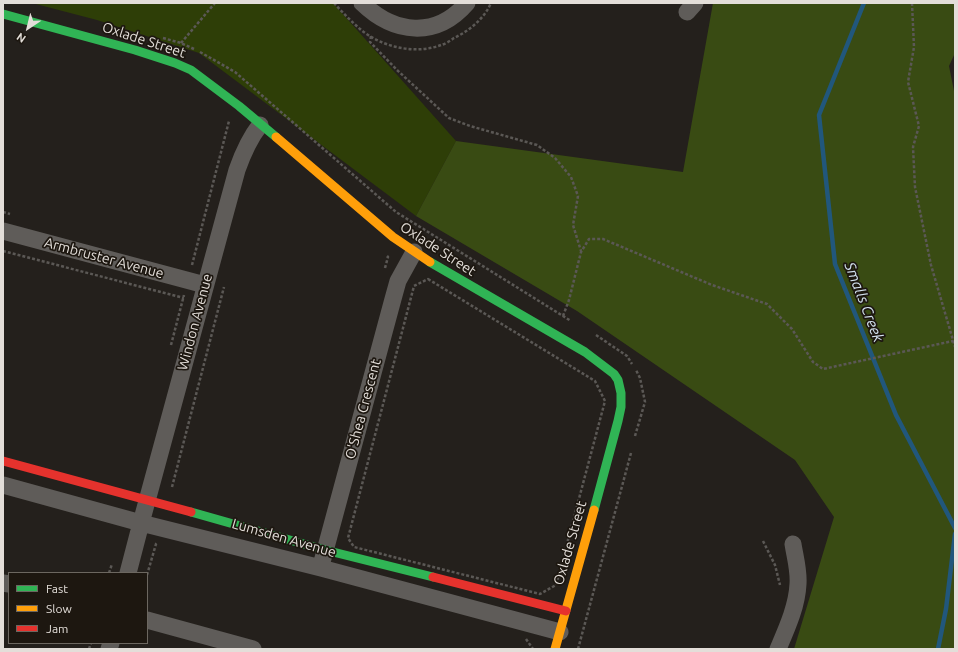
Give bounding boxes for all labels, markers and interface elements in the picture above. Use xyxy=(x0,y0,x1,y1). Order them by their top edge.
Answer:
north arrow xyxy=(8,8,48,48)
street label: Oxlade Street xyxy=(100,19,188,61)
text: N xyxy=(14,31,28,45)
street label: Oxlade Street xyxy=(397,218,479,280)
street label: Armbruster Avenue xyxy=(42,234,166,282)
water label: Smalls Creek xyxy=(840,259,888,345)
street label: Windon Avenue xyxy=(174,272,216,372)
street label: O'Shea Crescent xyxy=(342,357,384,461)
street label: Oxlade Street xyxy=(550,499,590,587)
street label: Lumsden Avenue xyxy=(230,515,338,561)
legend xyxy=(8,572,148,644)
text: Fast xyxy=(46,582,68,595)
text: Slow xyxy=(46,602,72,615)
text: Jam xyxy=(46,622,68,635)

